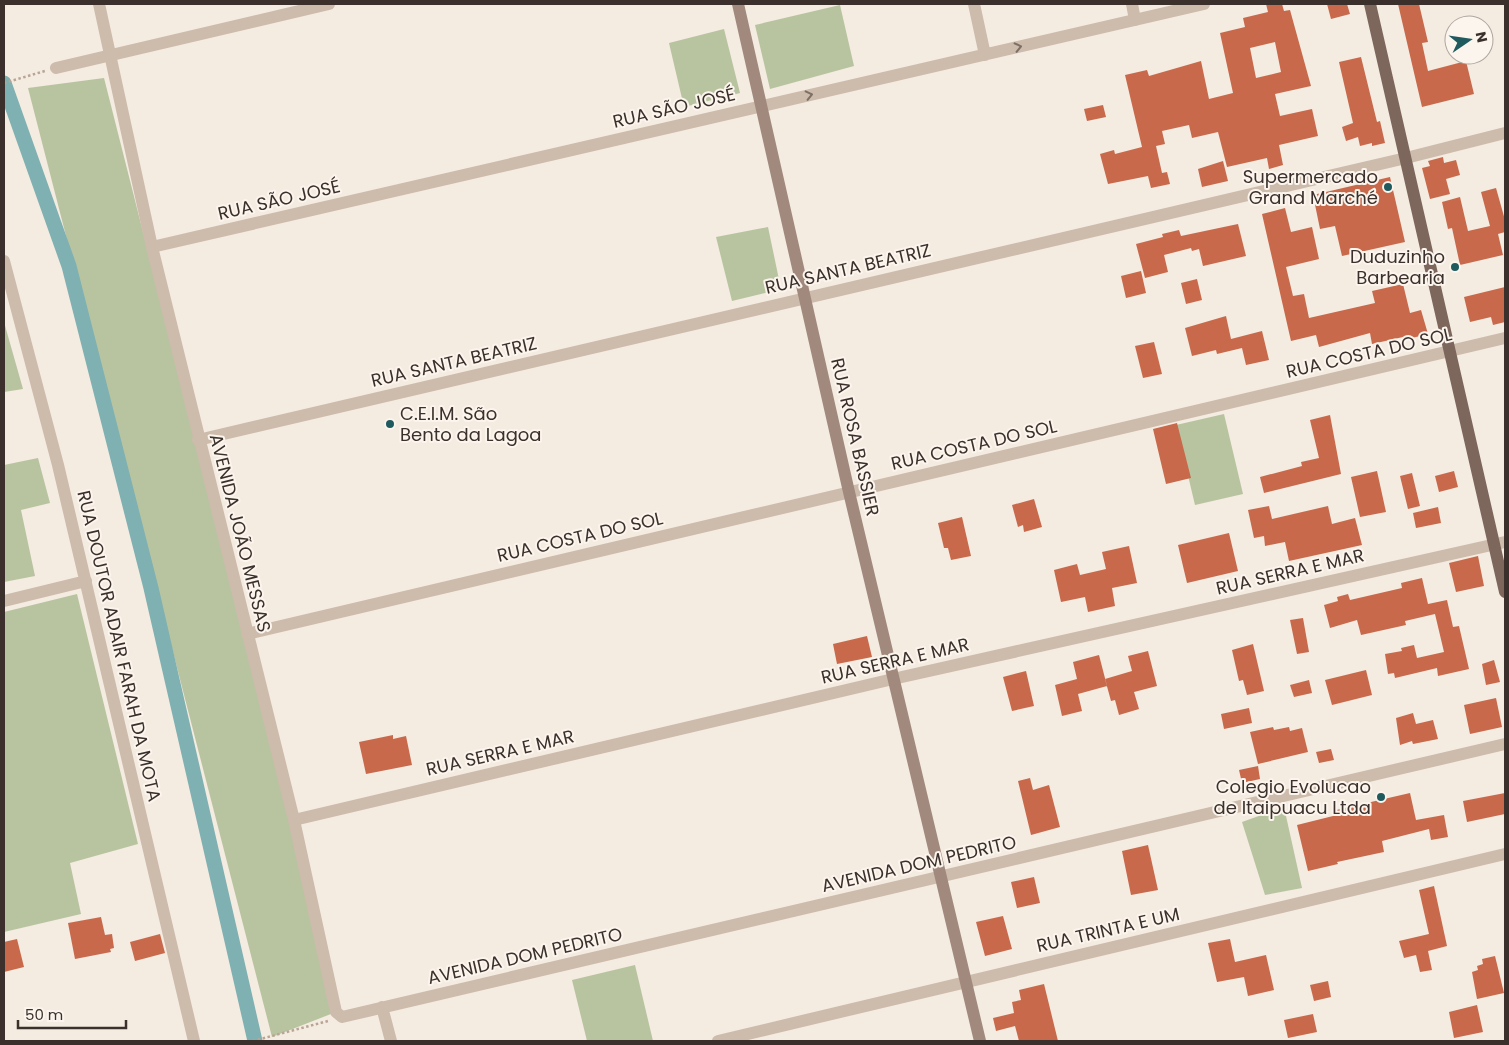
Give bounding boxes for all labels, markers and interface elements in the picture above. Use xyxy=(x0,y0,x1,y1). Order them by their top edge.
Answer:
north arrow xyxy=(1444,15,1494,65)
text: N xyxy=(1471,30,1493,44)
one-way arrow xyxy=(1014,42,1023,53)
street label: RUA SÃO JOSÉ xyxy=(610,81,738,134)
one-way arrow xyxy=(804,90,813,101)
place label: Supermercado Grand Marché xyxy=(1243,164,1378,210)
street label: RUA SÃO JOSÉ xyxy=(215,173,343,226)
marker: Supermercado Grand Marché xyxy=(1382,181,1394,193)
street label: RUA SANTA BEATRIZ xyxy=(763,237,933,300)
place label: Duduzinho Barbearia xyxy=(1350,244,1445,290)
marker: Duduzinho Barbearia xyxy=(1449,261,1461,273)
street label: RUA COSTA DO SOL xyxy=(1283,321,1454,384)
street label: RUA SANTA BEATRIZ xyxy=(369,330,539,393)
street label: RUA ROSA BASSIER xyxy=(825,355,886,518)
place label: C.E.I.M. São Bento da Lagoa xyxy=(400,401,542,447)
street label: RUA COSTA DO SOL xyxy=(888,413,1059,476)
marker: C.E.I.M. São Bento da Lagoa xyxy=(384,418,396,430)
street label: AVENIDA JOÃO MESSAS xyxy=(204,431,277,635)
street label: RUA DOUTOR ADAIR FARAH DA MOTA xyxy=(71,488,168,804)
street label: RUA COSTA DO SOL xyxy=(494,505,665,568)
street label: RUA SERRA E MAR xyxy=(1213,542,1366,601)
street label: RUA SERRA E MAR xyxy=(818,631,971,690)
street label: RUA SERRA E MAR xyxy=(423,723,576,782)
place label: Colegio Evolucao de Itaipuacu Ltda xyxy=(1214,774,1371,820)
marker: Colegio Evolucao de Itaipuacu Ltda xyxy=(1375,791,1387,803)
street label: AVENIDA DOM PEDRITO xyxy=(819,829,1019,898)
street label: RUA TRINTA E UM xyxy=(1034,901,1182,958)
street label: AVENIDA DOM PEDRITO xyxy=(425,921,625,990)
scale bar xyxy=(18,998,125,1030)
text: 50 m xyxy=(25,1004,63,1025)

